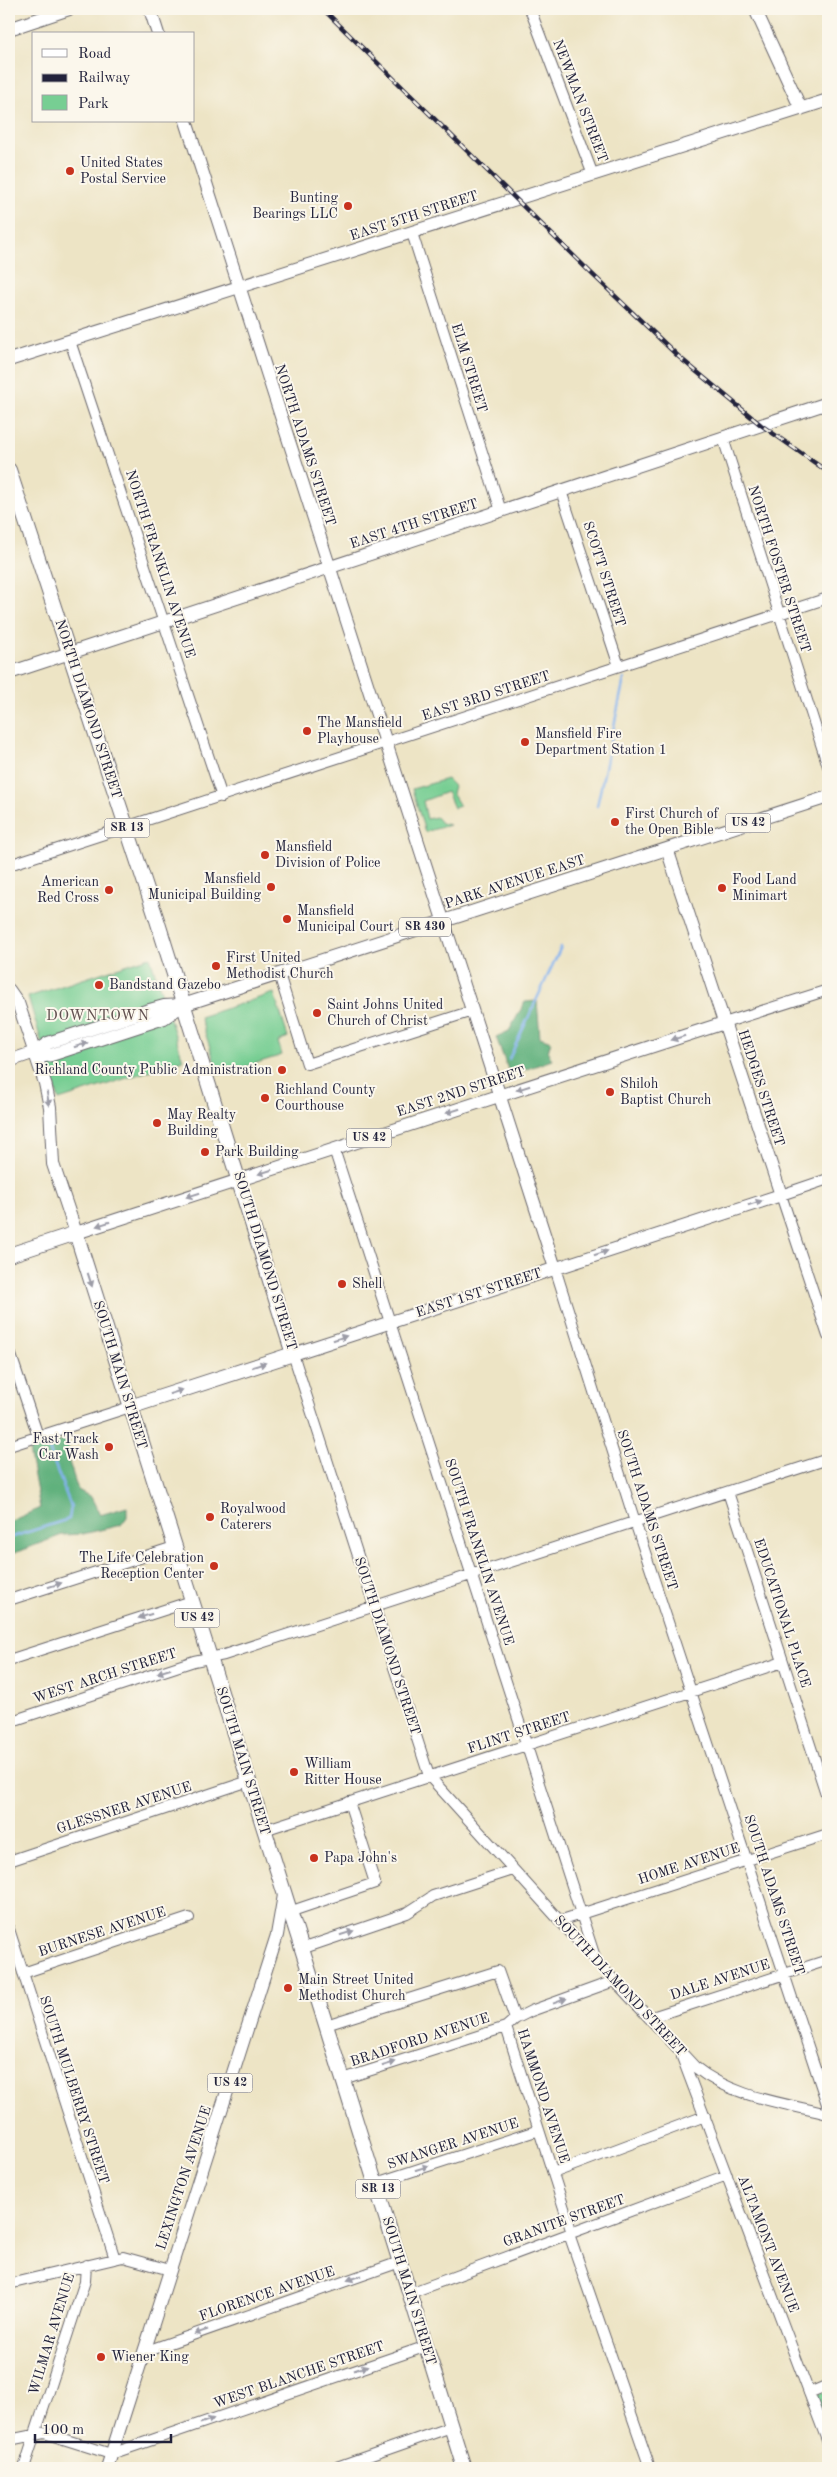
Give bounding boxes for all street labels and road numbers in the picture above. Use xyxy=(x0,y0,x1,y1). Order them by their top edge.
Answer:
street label: NEWMAN STREET xyxy=(550,38,610,164)
street label: EAST 5TH STREET xyxy=(348,189,480,243)
street label: ELM STREET xyxy=(449,322,489,414)
street label: NORTH ADAMS STREET xyxy=(272,362,338,528)
street label: NORTH FRANKLIN AVENUE xyxy=(123,468,197,660)
street label: NORTH FOSTER STREET xyxy=(745,484,813,654)
street label: EAST 4TH STREET xyxy=(348,497,480,551)
street label: SCOTT STREET xyxy=(580,520,628,628)
street label: NORTH DIAMOND STREET xyxy=(52,618,124,800)
street label: EAST 3RD STREET xyxy=(420,669,552,723)
road number: US 42 xyxy=(726,814,770,832)
road number: SR 13 xyxy=(104,818,150,838)
street label: PARK AVENUE EAST xyxy=(443,853,587,911)
road number: SR 430 xyxy=(399,918,451,936)
street label: HEDGES STREET xyxy=(735,1028,787,1148)
street label: EAST 2ND STREET xyxy=(395,1065,527,1119)
road number: US 42 xyxy=(346,1128,392,1148)
street label: SOUTH DIAMOND STREET xyxy=(231,1170,299,1352)
street label: EAST 1ST STREET xyxy=(414,1266,544,1320)
street label: SOUTH MAIN STREET xyxy=(91,1299,149,1451)
street label: SOUTH ADAMS STREET xyxy=(614,1428,680,1592)
street label: SOUTH FRANKLIN AVENUE xyxy=(442,1457,516,1647)
street label: EDUCATIONAL PLACE xyxy=(751,1537,813,1689)
street label: SOUTH DIAMOND STREET xyxy=(352,1555,422,1737)
road number: US 42 xyxy=(174,1609,220,1628)
street label: WEST ARCH STREET xyxy=(31,1646,179,1706)
street label: SOUTH MAIN STREET xyxy=(214,1685,272,1837)
street label: FLINT STREET xyxy=(466,1710,572,1756)
street label: GLESSNER AVENUE xyxy=(55,1780,193,1836)
street label: SOUTH ADAMS STREET xyxy=(741,1813,807,1977)
street label: HOME AVENUE xyxy=(636,1841,742,1887)
street label: BURNESE AVENUE xyxy=(36,1905,168,1959)
street label: SOUTH DIAMOND STREET xyxy=(551,1913,689,2059)
street label: DALE AVENUE xyxy=(668,1957,772,2003)
street label: SOUTH MULBERRY STREET xyxy=(37,1994,111,2186)
street label: BRADFORD AVENUE xyxy=(349,2011,491,2069)
street label: HAMMOND AVENUE xyxy=(515,2027,571,2165)
road number: US 42 xyxy=(208,2074,252,2092)
street label: LEXINGTON AVENUE xyxy=(154,2104,214,2252)
street label: SWANGER AVENUE xyxy=(386,2116,520,2172)
street label: ALTAMONT AVENUE xyxy=(735,2173,801,2315)
road number: SR 13 xyxy=(356,2180,400,2198)
street label: GRANITE STREET xyxy=(501,2192,627,2250)
street label: SOUTH MAIN STREET xyxy=(380,2215,438,2367)
street label: FLORENCE AVENUE xyxy=(197,2264,337,2324)
street label: WILMAR AVENUE xyxy=(27,2271,77,2397)
street label: WEST BLANCHE STREET xyxy=(212,2339,386,2411)

